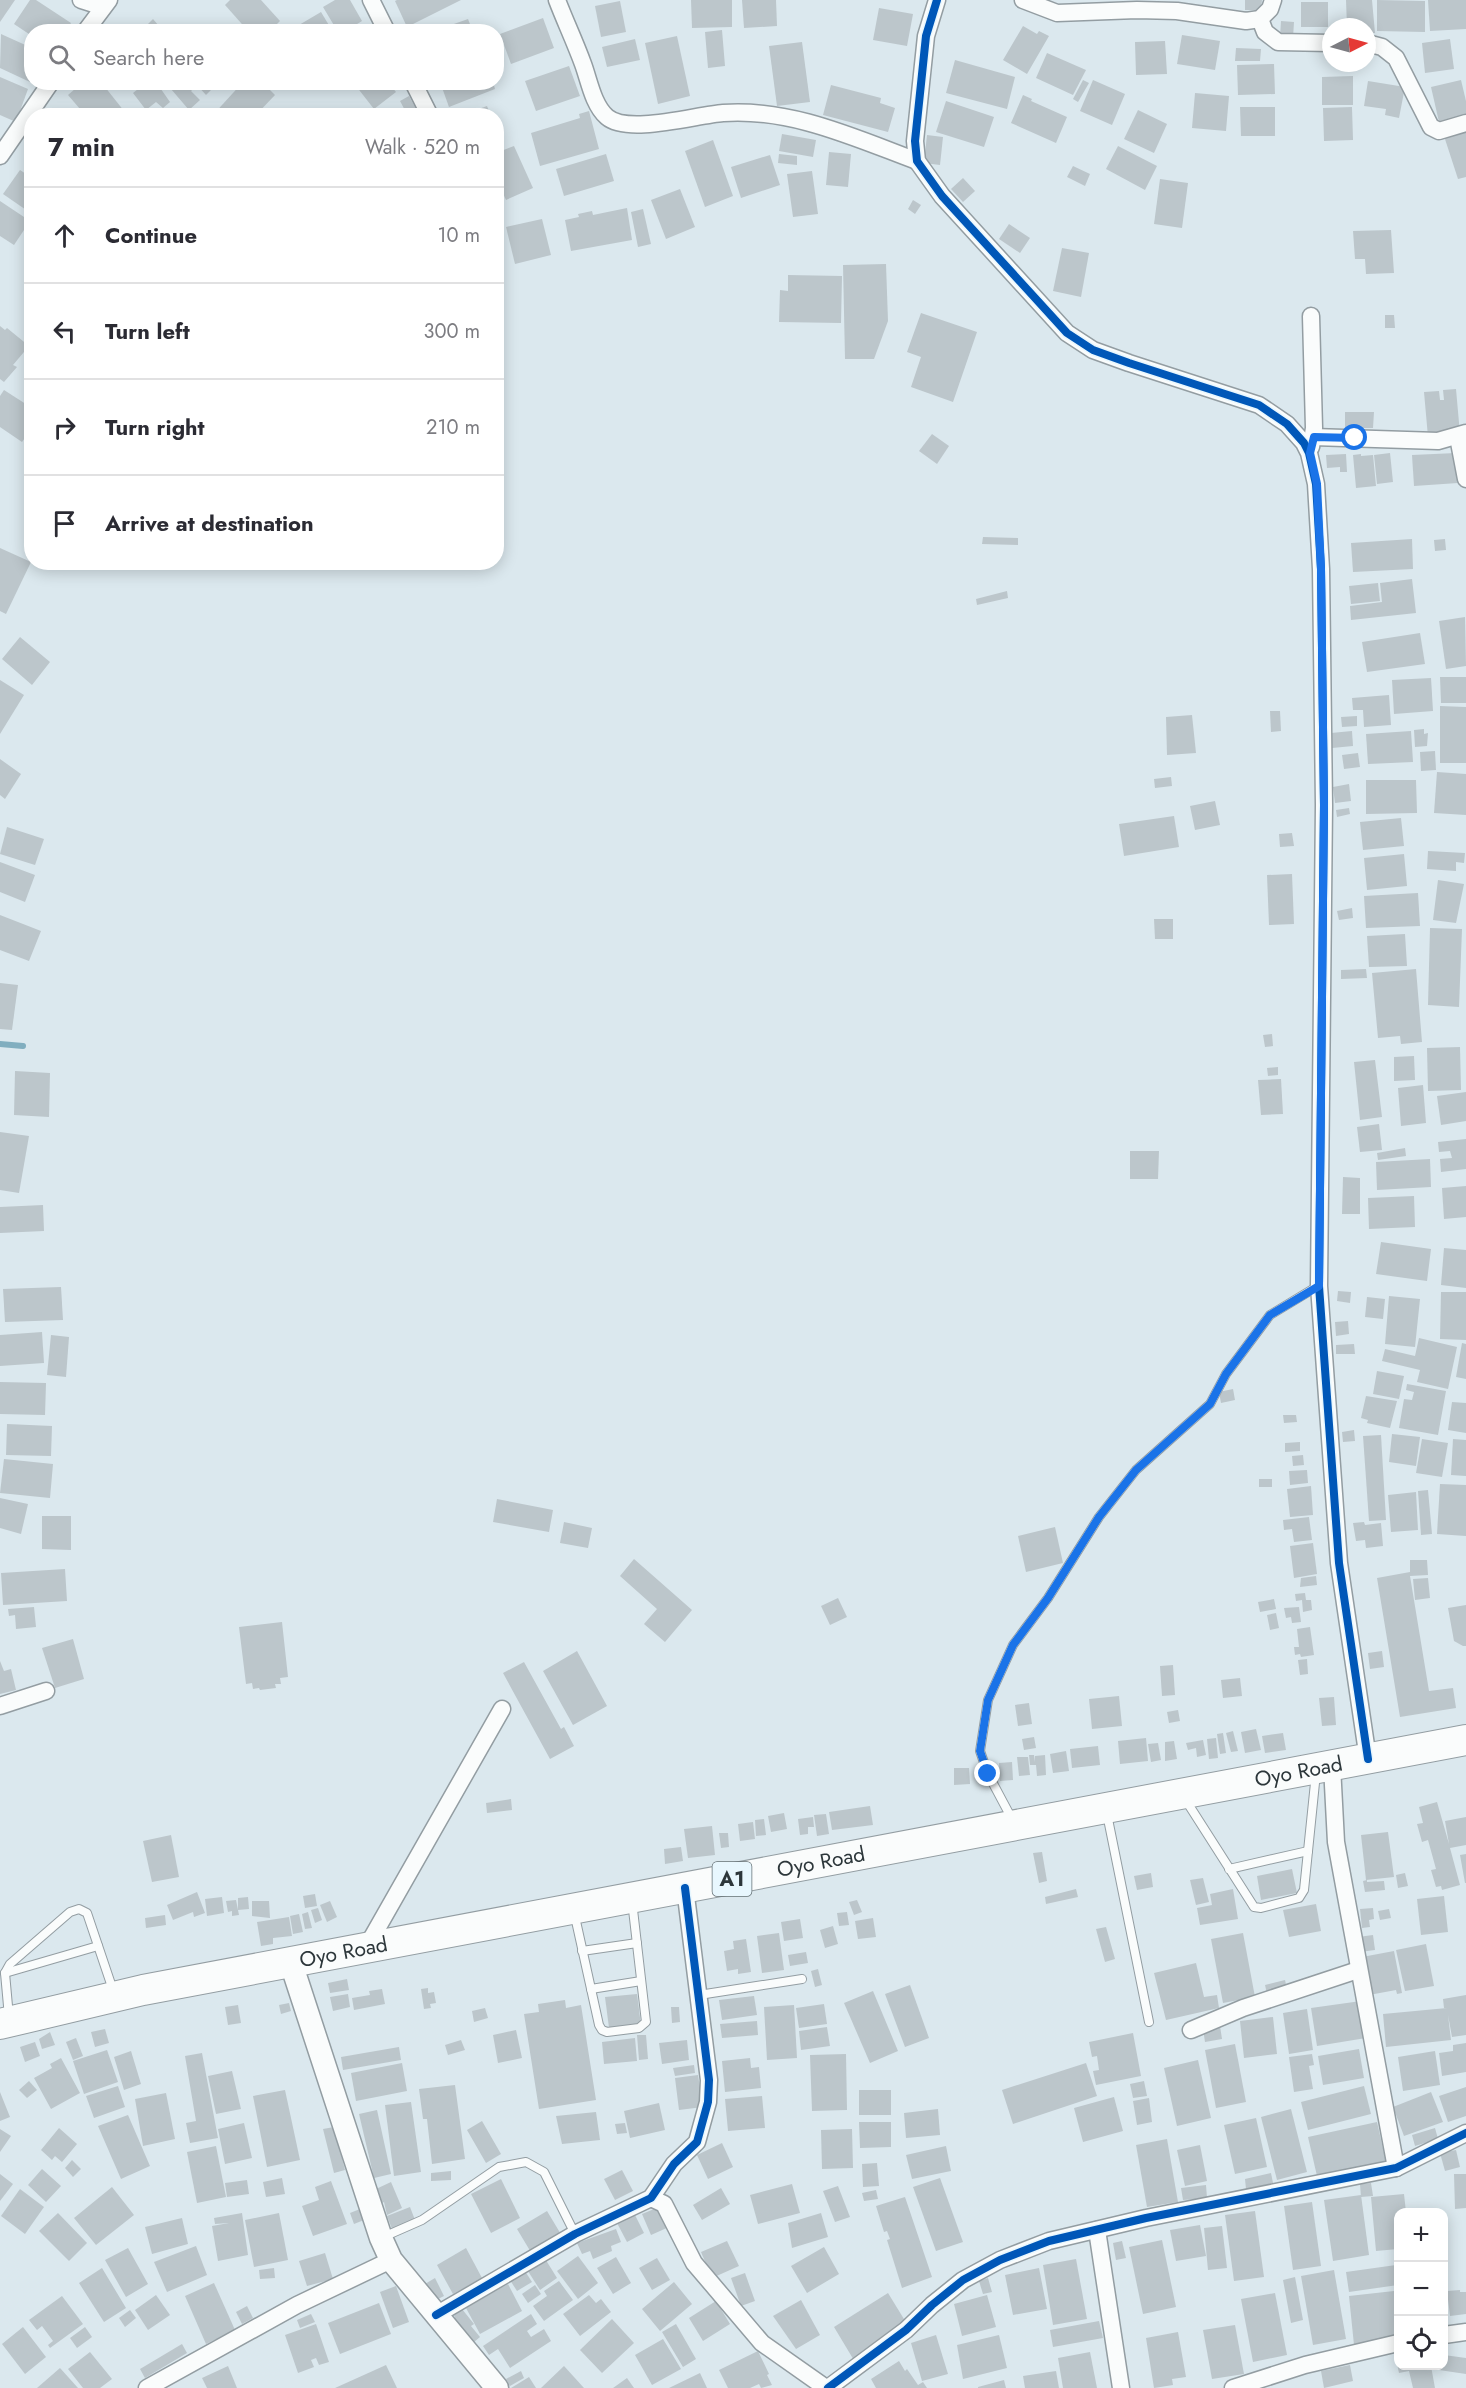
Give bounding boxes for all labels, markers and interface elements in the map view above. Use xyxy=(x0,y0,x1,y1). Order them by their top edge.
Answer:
north arrow xyxy=(1322,18,1376,72)
search box xyxy=(24,24,504,90)
icon: search xyxy=(45,41,78,74)
text: Search here xyxy=(93,41,204,73)
text: 7 min xyxy=(48,128,115,166)
text: Walk · 520 m xyxy=(365,133,480,162)
icon: ahead xyxy=(48,219,81,252)
text: Continue xyxy=(105,219,197,251)
text: 10 m xyxy=(437,221,480,250)
icon: left xyxy=(48,315,81,348)
text: Turn left xyxy=(105,315,190,347)
text: 300 m xyxy=(423,317,480,346)
icon: right xyxy=(48,411,81,444)
text: Turn right xyxy=(105,411,205,443)
text: 210 m xyxy=(426,413,480,442)
route start xyxy=(1341,424,1367,450)
icon: arrive xyxy=(48,507,81,540)
text: Arrive at destination xyxy=(105,507,314,539)
street label: Oyo Road xyxy=(1252,1749,1345,1795)
route end xyxy=(974,1760,1000,1786)
street label: Oyo Road xyxy=(775,1839,868,1885)
road number: A1 xyxy=(712,1862,752,1896)
street label: Oyo Road xyxy=(297,1929,390,1975)
map controls xyxy=(1394,2208,1448,2370)
button: + xyxy=(1394,2208,1448,2262)
button: − xyxy=(1394,2262,1448,2316)
button: locate xyxy=(1394,2316,1448,2370)

